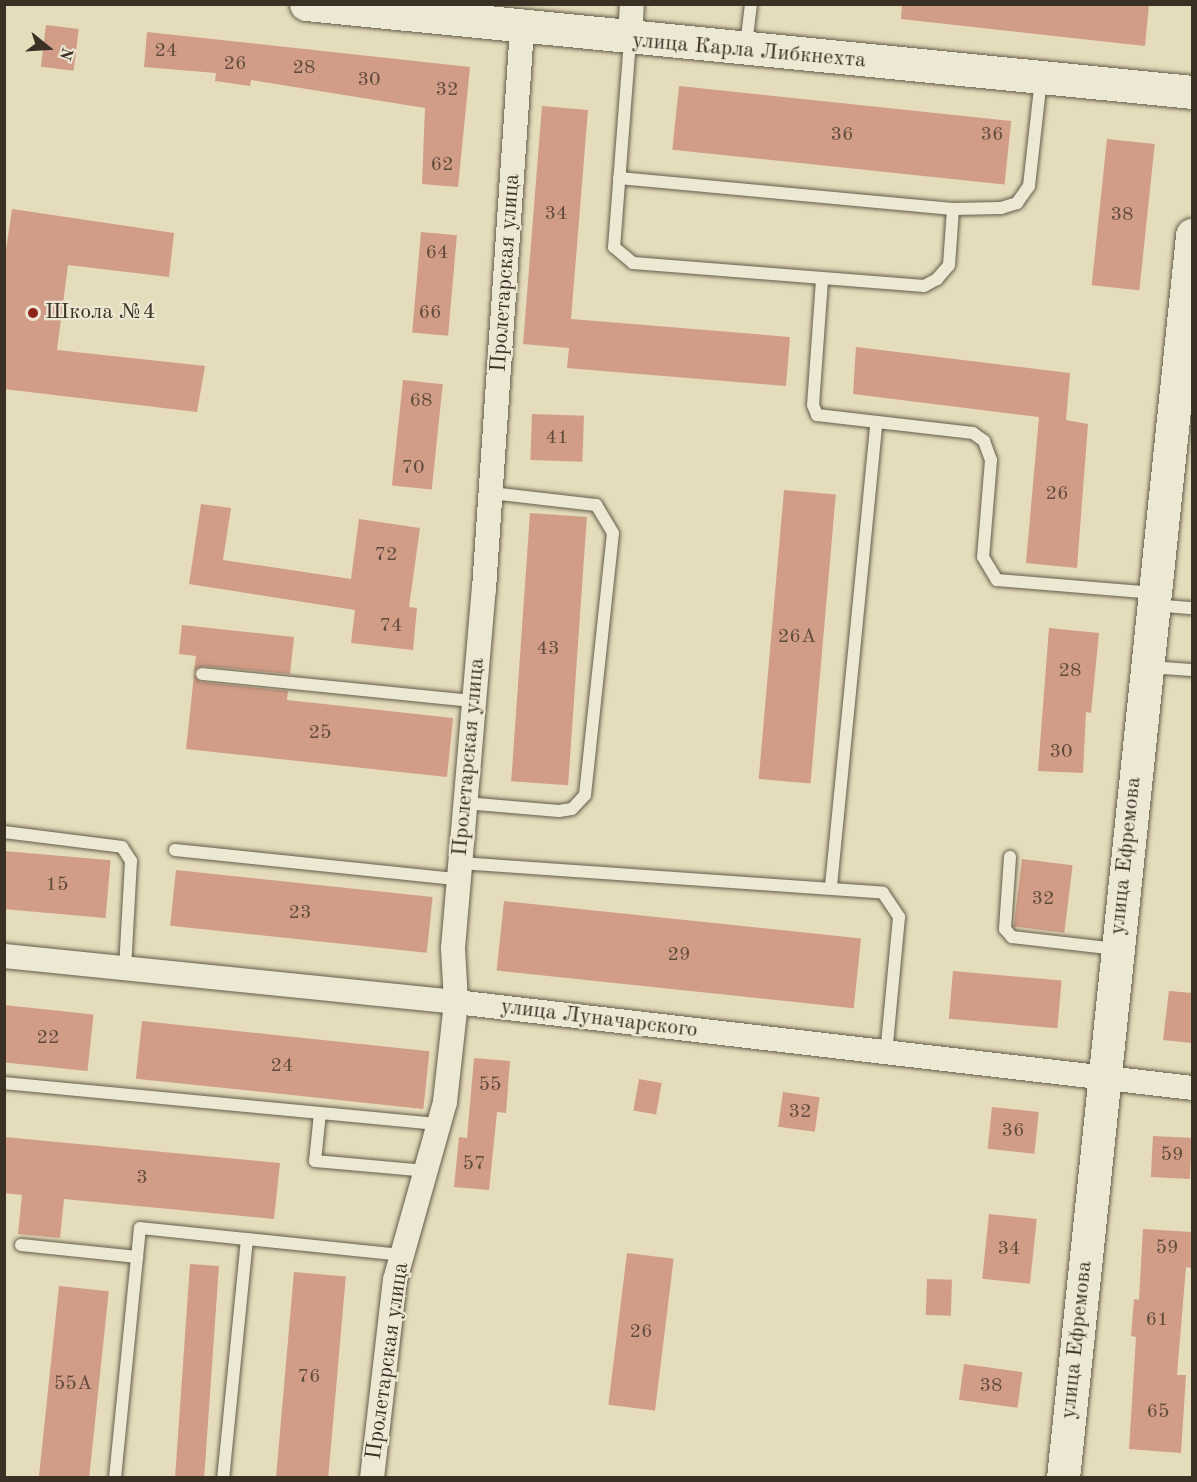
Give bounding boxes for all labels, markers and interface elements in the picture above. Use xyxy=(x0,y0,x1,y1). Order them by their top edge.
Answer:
north arrow xyxy=(18,18,78,78)
street label: улица Карла Либкнехта xyxy=(631,28,867,74)
house number: 24 xyxy=(154,39,178,63)
text: N xyxy=(56,45,75,62)
house number: 26 xyxy=(223,52,247,76)
house number: 28 xyxy=(292,56,316,80)
house number: 30 xyxy=(357,68,381,92)
house number: 32 xyxy=(435,78,459,102)
house number: 36 xyxy=(830,123,854,147)
house number: 36 xyxy=(980,123,1004,147)
house number: 62 xyxy=(430,153,454,177)
street label: Пролетарская улица xyxy=(486,173,526,373)
house number: 34 xyxy=(544,202,568,226)
house number: 38 xyxy=(1110,203,1134,227)
house number: 64 xyxy=(425,241,449,265)
place label: Школа №4 xyxy=(45,300,156,326)
house number: 66 xyxy=(418,301,442,325)
marker: Школа №4 xyxy=(26,306,40,320)
house number: 68 xyxy=(409,389,433,413)
house number: 41 xyxy=(545,426,569,450)
house number: 70 xyxy=(401,456,425,480)
house number: 26 xyxy=(1045,482,1069,506)
house number: 72 xyxy=(374,543,398,567)
house number: 74 xyxy=(379,614,403,638)
house number: 26А xyxy=(778,625,816,649)
house number: 43 xyxy=(536,637,560,661)
street label: Пролетарская улица xyxy=(447,657,491,857)
house number: 28 xyxy=(1058,659,1082,683)
house number: 25 xyxy=(308,721,332,745)
house number: 30 xyxy=(1049,740,1073,764)
street label: улица Ефремова xyxy=(1105,776,1147,936)
house number: 15 xyxy=(45,873,69,897)
house number: 32 xyxy=(1031,887,1055,911)
house number: 23 xyxy=(288,901,312,925)
house number: 29 xyxy=(667,943,691,967)
street label: улица Луначарского xyxy=(499,994,699,1044)
house number: 22 xyxy=(36,1026,60,1050)
house number: 24 xyxy=(270,1054,294,1078)
house number: 55 xyxy=(478,1073,502,1097)
house number: 32 xyxy=(788,1100,812,1124)
house number: 36 xyxy=(1001,1119,1025,1143)
house number: 59 xyxy=(1160,1143,1184,1167)
house number: 57 xyxy=(462,1152,486,1176)
house number: 3 xyxy=(136,1166,148,1190)
house number: 59 xyxy=(1155,1236,1179,1260)
house number: 34 xyxy=(997,1237,1021,1261)
street label: улица Ефремова xyxy=(1056,1260,1098,1420)
street label: Пролетарская улица xyxy=(361,1261,415,1461)
house number: 61 xyxy=(1145,1308,1169,1332)
house number: 26 xyxy=(629,1320,653,1344)
house number: 76 xyxy=(297,1365,321,1389)
house number: 55А xyxy=(54,1372,92,1396)
house number: 38 xyxy=(979,1374,1003,1398)
house number: 65 xyxy=(1146,1400,1170,1424)

